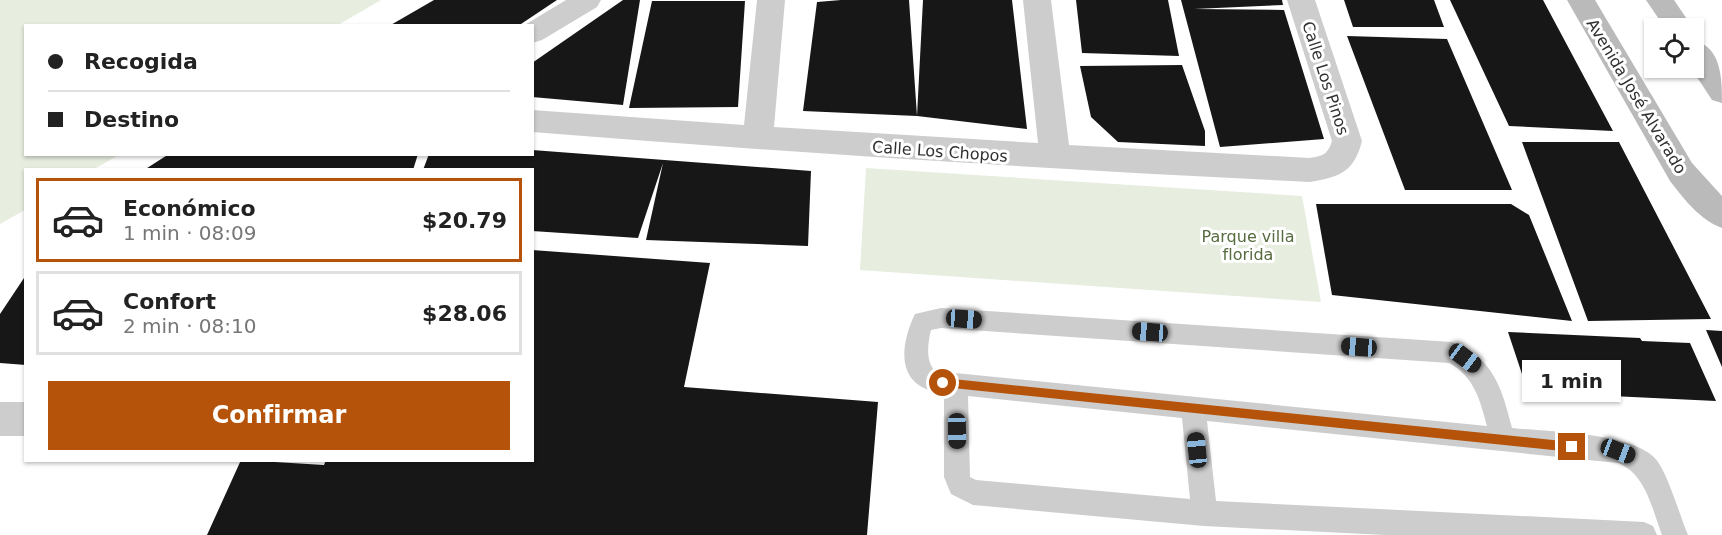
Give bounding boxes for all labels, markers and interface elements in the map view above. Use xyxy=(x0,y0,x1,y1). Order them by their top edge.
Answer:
street label: Avenida José Alvarado xyxy=(1583,15,1690,177)
map controls xyxy=(1644,18,1704,78)
button: locate xyxy=(1644,18,1704,78)
street label: Calle Los Pinos xyxy=(1298,19,1353,138)
text: Recogida xyxy=(84,49,198,74)
text: Destino xyxy=(84,107,179,132)
street label: Calle Los Chopos xyxy=(871,137,1008,166)
icon: car xyxy=(51,193,105,247)
text: Económico xyxy=(123,196,256,221)
text: $20.79 xyxy=(422,208,507,233)
text: 1 min · 08:09 xyxy=(123,221,257,245)
park label: Parque villa florida xyxy=(1202,227,1294,264)
icon: car xyxy=(51,286,105,340)
text: Confort xyxy=(123,289,216,314)
text: $28.06 xyxy=(422,301,507,326)
car xyxy=(945,309,983,329)
text: 2 min · 08:10 xyxy=(123,314,257,338)
car xyxy=(1131,322,1169,342)
car xyxy=(1340,337,1378,357)
car xyxy=(1445,340,1485,376)
callout: 1 min xyxy=(1522,360,1622,402)
route start xyxy=(929,369,956,396)
text: 1 min xyxy=(1540,369,1603,393)
button: Confirmar xyxy=(48,381,510,450)
car xyxy=(948,413,966,449)
car xyxy=(1186,431,1208,469)
route end xyxy=(1558,433,1585,460)
car xyxy=(1598,436,1638,466)

